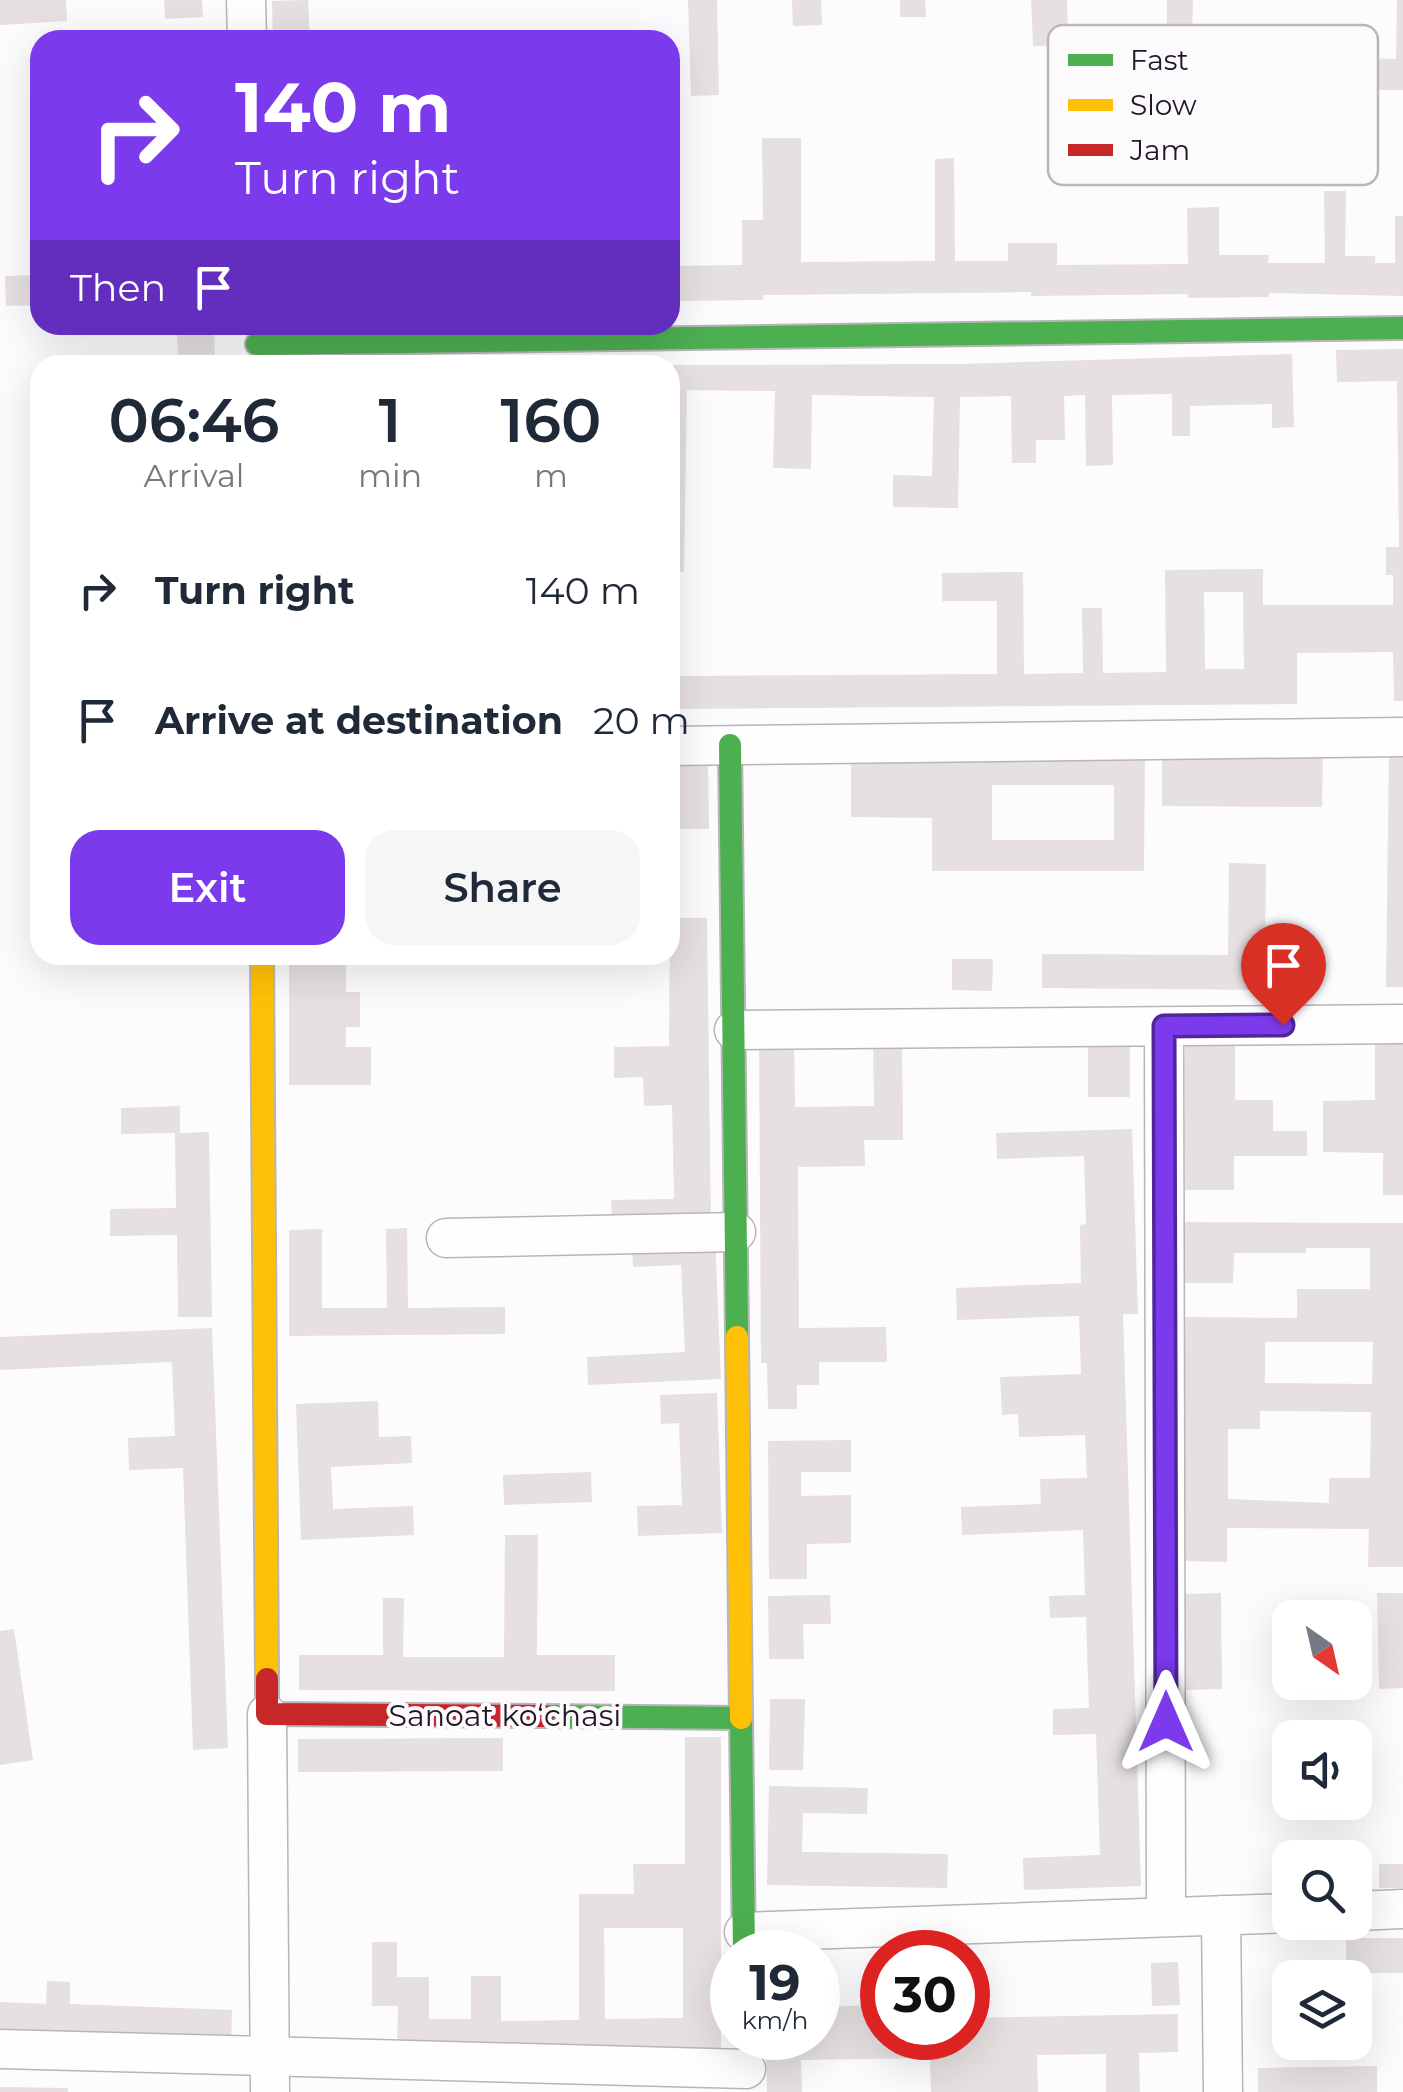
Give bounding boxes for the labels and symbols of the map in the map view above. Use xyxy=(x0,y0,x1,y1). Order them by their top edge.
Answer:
legend xyxy=(1048,25,1378,185)
text: Fast xyxy=(1130,43,1189,77)
text: Slow xyxy=(1130,88,1197,122)
text: Jam xyxy=(1129,133,1190,167)
pin xyxy=(1241,923,1326,1026)
north arrow xyxy=(1272,1600,1372,1700)
position arrow xyxy=(1114,1670,1218,1774)
street label: Sanoat koʻchasi xyxy=(389,1697,621,1734)
speed limit sign: 30 xyxy=(860,1930,990,2060)

